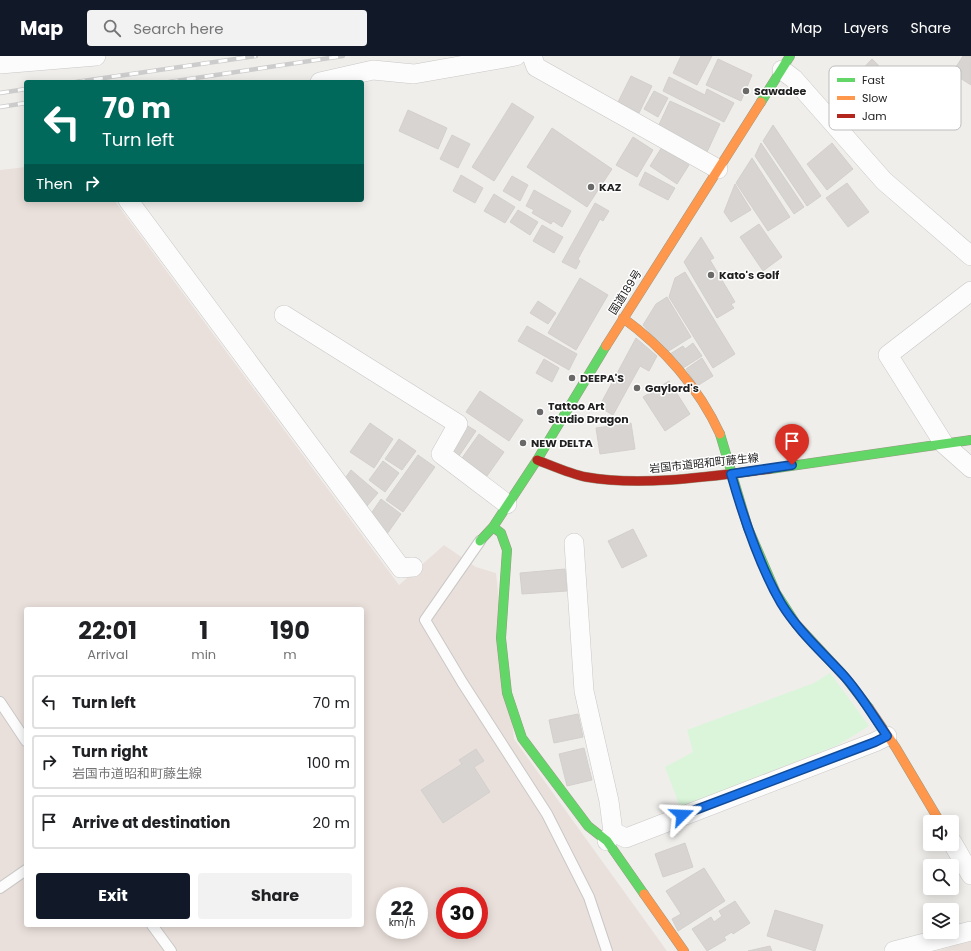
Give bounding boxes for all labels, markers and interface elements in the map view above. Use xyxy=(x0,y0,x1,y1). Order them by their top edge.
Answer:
search box xyxy=(87,10,367,46)
text: Map xyxy=(20,15,63,42)
icon: search xyxy=(101,17,123,39)
text: Search here xyxy=(133,18,224,39)
text: Map xyxy=(791,18,822,38)
text: Layers xyxy=(844,18,888,38)
text: Share xyxy=(910,18,951,38)
legend xyxy=(829,66,961,130)
text: Fast xyxy=(862,72,885,88)
place label: Sawadee xyxy=(754,83,806,99)
marker: Sawadee xyxy=(741,86,751,96)
text: 70 m xyxy=(102,89,171,128)
text: Slow xyxy=(862,90,887,106)
icon: left xyxy=(36,96,88,148)
text: Jam xyxy=(862,108,887,124)
text: Turn left xyxy=(102,127,174,152)
icon: right xyxy=(81,172,103,194)
text: Then xyxy=(36,173,73,194)
place label: KAZ xyxy=(599,179,621,195)
marker: KAZ xyxy=(586,182,596,192)
street label: 国道189号 xyxy=(605,266,645,318)
place label: Kato's Golf xyxy=(719,267,779,283)
marker: Kato's Golf xyxy=(706,270,716,280)
place label: DEEPA'S xyxy=(580,370,624,386)
marker: DEEPA'S xyxy=(567,373,577,383)
place label: Gaylord's xyxy=(645,380,699,396)
marker: Gaylord's xyxy=(632,383,642,393)
place label: Tattoo Art Studio Dragon xyxy=(548,398,629,427)
marker: Tattoo Art Studio Dragon xyxy=(535,407,545,417)
pin xyxy=(775,424,809,465)
icon: arrive xyxy=(781,430,803,452)
place label: NEW DELTA xyxy=(531,435,593,451)
marker: NEW DELTA xyxy=(518,438,528,448)
street label: 岩国市道昭和町藤生線 xyxy=(648,449,760,477)
text: 22:01 xyxy=(78,614,137,647)
text: 1 xyxy=(199,614,208,647)
text: 190 xyxy=(270,614,310,647)
text: Arrival xyxy=(87,645,128,664)
text: min xyxy=(191,645,216,664)
text: m xyxy=(283,645,297,664)
icon: left xyxy=(38,691,60,713)
text: Turn left xyxy=(72,692,136,713)
text: 70 m xyxy=(313,692,350,713)
text: Turn right xyxy=(72,741,148,762)
icon: right xyxy=(38,751,60,773)
text: 100 m xyxy=(307,752,350,773)
text: 岩国市道昭和町藤生線 xyxy=(72,764,202,783)
position arrow xyxy=(661,794,703,836)
icon: arrive xyxy=(38,811,60,833)
text: Arrive at destination xyxy=(72,812,230,833)
text: 20 m xyxy=(312,812,350,833)
map controls xyxy=(923,815,959,939)
button: sound xyxy=(923,815,959,851)
button: search xyxy=(923,859,959,895)
button: Exit xyxy=(36,873,190,919)
button: Share xyxy=(198,873,352,919)
speed limit sign: 30 xyxy=(436,887,488,939)
text: 22 xyxy=(391,894,413,922)
button: layers xyxy=(923,903,959,939)
text: km/h xyxy=(389,915,415,930)

